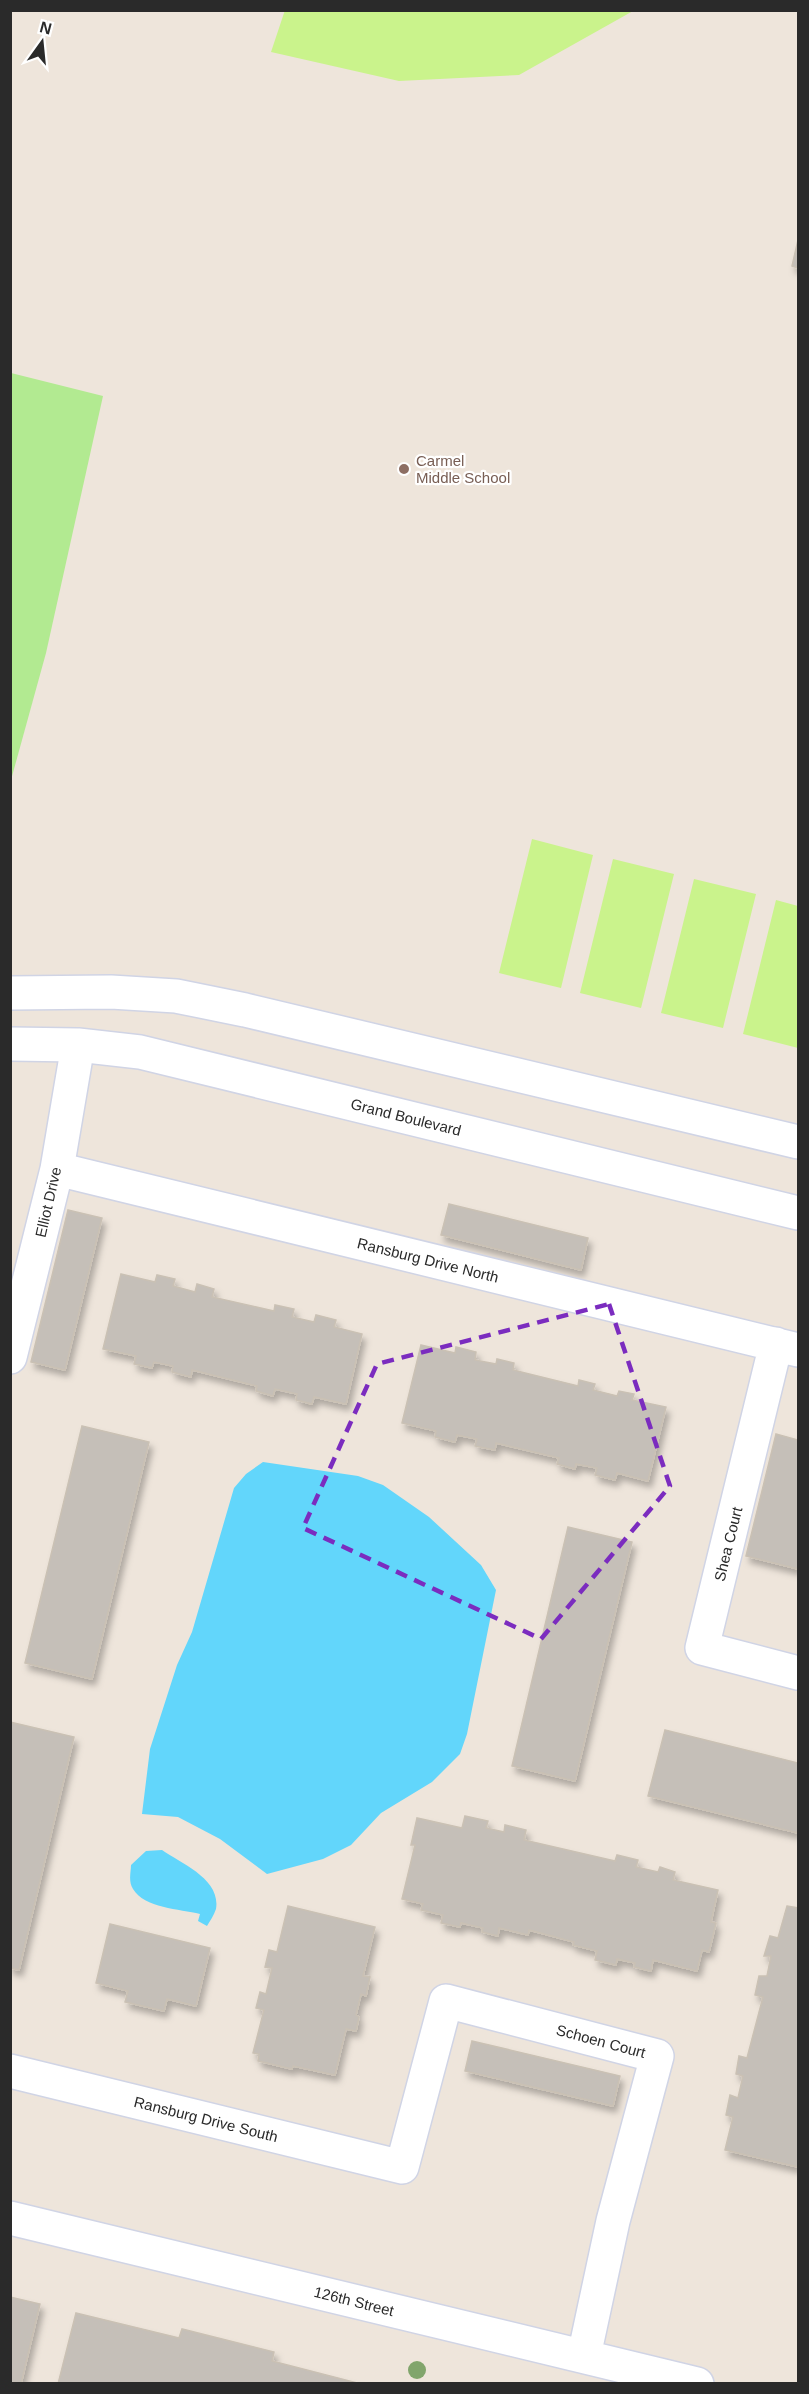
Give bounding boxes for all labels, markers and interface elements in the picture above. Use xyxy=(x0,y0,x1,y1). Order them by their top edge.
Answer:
north arrow xyxy=(12,12,72,72)
text: N xyxy=(38,18,54,38)
place label: Carmel Middle School xyxy=(416,452,510,486)
marker: Carmel Middle School xyxy=(397,462,411,476)
street label: Grand Boulevard xyxy=(349,1095,463,1139)
street label: Elliot Drive xyxy=(32,1165,64,1239)
street label: Ransburg Drive North xyxy=(356,1234,500,1286)
street label: Shea Court xyxy=(711,1504,746,1583)
street label: Schoen Court xyxy=(554,2021,648,2061)
street label: Ransburg Drive South xyxy=(132,2093,280,2145)
street label: 126th Street xyxy=(312,2283,397,2319)

